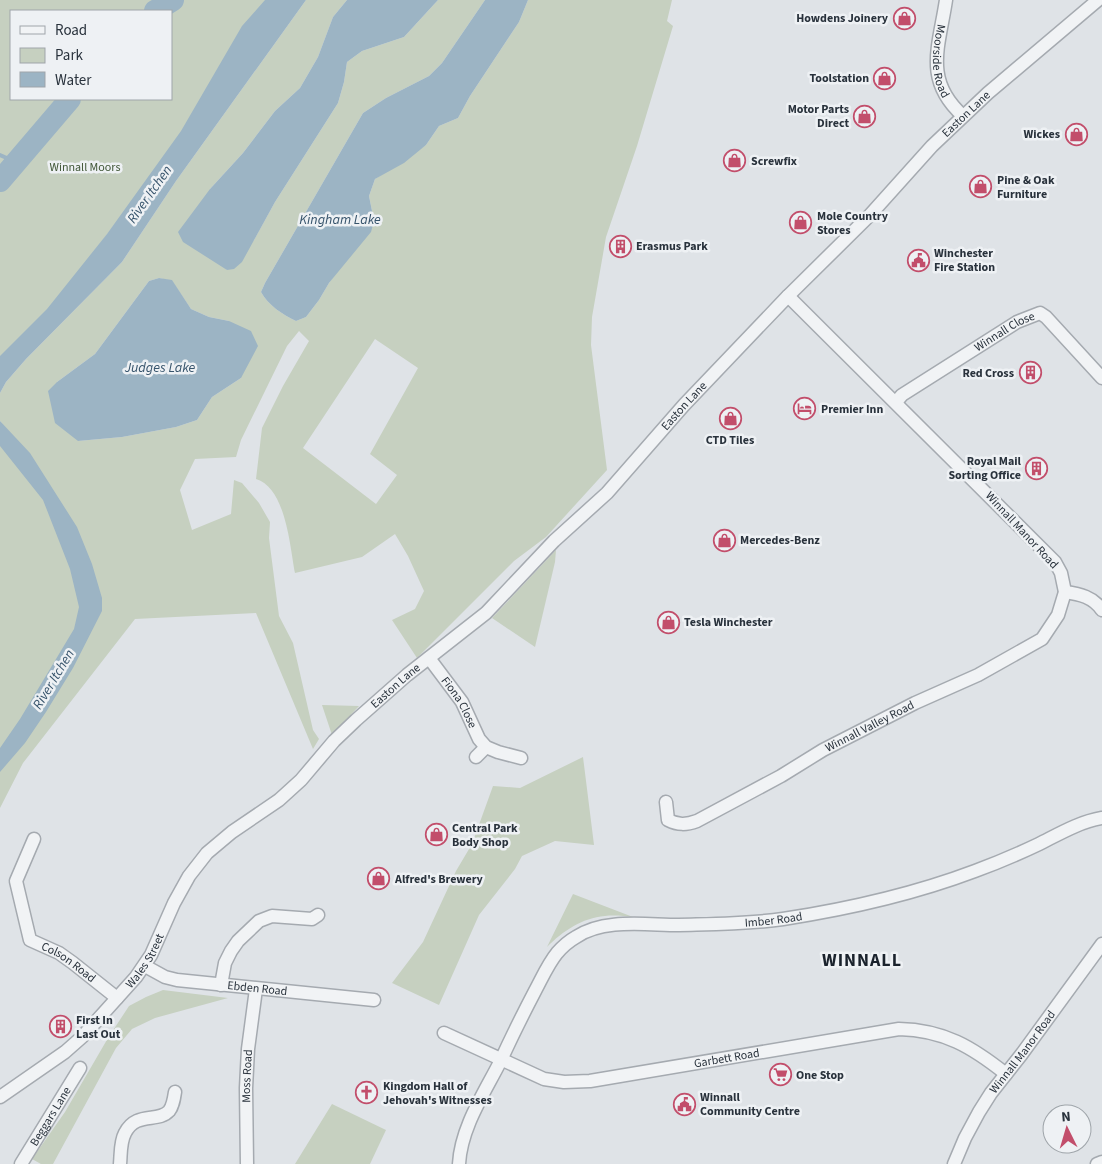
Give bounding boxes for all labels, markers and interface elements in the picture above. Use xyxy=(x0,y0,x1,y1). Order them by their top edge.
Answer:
shop icon: Howdens Joinery xyxy=(892,6,916,30)
legend xyxy=(10,10,172,100)
place label: Howdens Joinery xyxy=(796,10,889,27)
text: Road xyxy=(55,20,87,41)
street label: Moorside Road xyxy=(928,23,953,101)
text: Park xyxy=(55,45,84,66)
shop icon: Toolstation xyxy=(873,66,897,90)
text: Water xyxy=(55,70,92,91)
place label: Toolstation xyxy=(810,70,869,87)
street label: Easton Lane xyxy=(938,87,994,141)
place label: Motor Parts Direct xyxy=(788,101,849,132)
shop icon: Motor Parts Direct xyxy=(853,104,877,128)
shop icon: Wickes xyxy=(1064,122,1088,146)
place label: Wickes xyxy=(1024,126,1060,143)
shop icon: Screwfix xyxy=(723,149,747,173)
place label: Screwfix xyxy=(751,153,797,170)
park label: Winnall Moors xyxy=(50,159,120,176)
water label: River Itchen xyxy=(122,161,177,228)
place label: Pine & Oak Furniture xyxy=(997,172,1055,203)
shop icon: Pine & Oak Furniture xyxy=(969,175,993,199)
place label: Mole Country Stores xyxy=(817,208,889,239)
water label: Kingham Lake xyxy=(299,210,381,230)
shop icon: Mole Country Stores xyxy=(789,211,813,235)
building icon: Erasmus Park xyxy=(608,234,632,258)
place label: Erasmus Park xyxy=(636,238,708,255)
place label: Winchester Fire Station xyxy=(934,245,995,276)
public building icon: Winchester Fire Station xyxy=(906,248,930,272)
street label: Winnall Close xyxy=(971,308,1037,356)
water label: Judges Lake xyxy=(124,358,196,378)
building icon: Red Cross xyxy=(1018,361,1042,385)
place label: Red Cross xyxy=(962,365,1014,382)
street label: Easton Lane xyxy=(657,378,711,434)
hotel icon: Premier Inn xyxy=(793,397,817,421)
place label: Premier Inn xyxy=(821,401,883,418)
shop icon: CTD Tiles xyxy=(718,407,742,431)
place label: CTD Tiles xyxy=(706,432,754,449)
place label: Royal Mail Sorting Office xyxy=(948,453,1022,484)
building icon: Royal Mail Sorting Office xyxy=(1025,456,1049,480)
street label: Winnall Manor Road xyxy=(981,488,1062,573)
shop icon: Mercedes-Benz xyxy=(712,528,736,552)
place label: Mercedes-Benz xyxy=(740,532,820,549)
shop icon: Tesla Winchester xyxy=(656,610,680,634)
place label: Tesla Winchester xyxy=(684,614,773,631)
water label: River Itchen xyxy=(28,646,80,713)
street label: Easton Lane xyxy=(367,660,424,712)
street label: Fiona Close xyxy=(437,673,481,731)
street label: Winnall Valley Road xyxy=(822,697,917,757)
place label: Central Park Body Shop xyxy=(452,820,518,851)
shop icon: Central Park Body Shop xyxy=(424,823,448,847)
shop icon: Alfred's Brewery xyxy=(367,867,391,891)
place label: Alfred's Brewery xyxy=(394,871,484,888)
street label: Imber Road xyxy=(744,908,804,932)
street label: Wales Street xyxy=(122,931,168,992)
street label: Colson Road xyxy=(38,938,99,987)
district label: WINNALL xyxy=(822,948,902,973)
street label: Ebden Road xyxy=(226,977,288,1000)
street label: Winnall Manor Road xyxy=(986,1007,1060,1097)
place label: First In Last Out xyxy=(76,1012,121,1043)
building icon: First In Last Out xyxy=(48,1015,72,1039)
street label: Garbett Road xyxy=(693,1045,761,1072)
street label: Moss Road xyxy=(238,1049,257,1103)
supermarket icon: One Stop xyxy=(768,1063,792,1087)
place label: One Stop xyxy=(796,1067,844,1084)
place label: Kingdom Hall of Jehovah's Witnesses xyxy=(383,1078,492,1109)
church icon: Kingdom Hall of Jehovah's Witnesses xyxy=(355,1081,379,1105)
street label: Beggars Lane xyxy=(26,1084,76,1149)
place label: Winnall Community Centre xyxy=(700,1089,800,1120)
public building icon: Winnall Community Centre xyxy=(672,1092,696,1116)
north arrow xyxy=(1042,1104,1092,1154)
text: N xyxy=(1060,1107,1071,1127)

